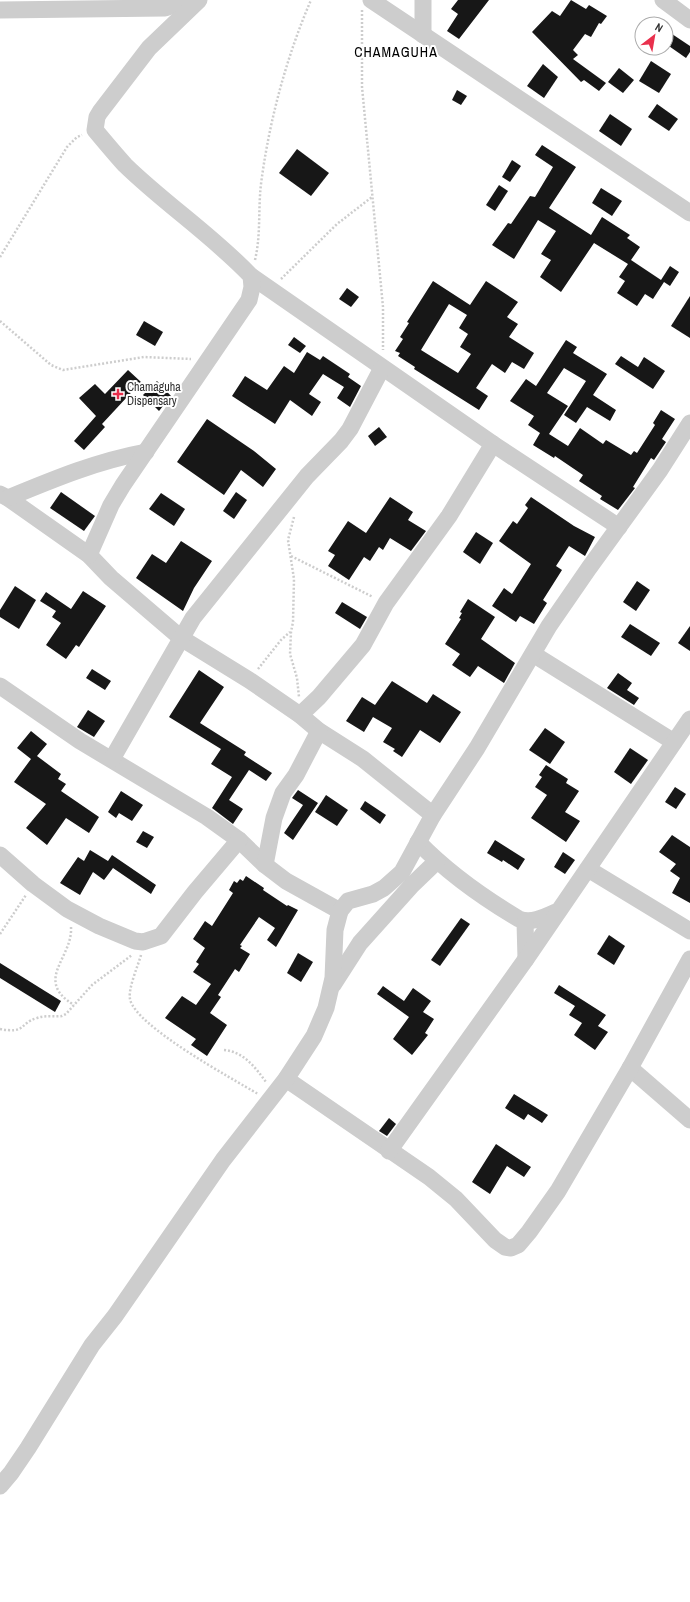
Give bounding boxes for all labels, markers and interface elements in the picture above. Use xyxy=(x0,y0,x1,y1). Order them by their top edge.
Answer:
north arrow xyxy=(634,16,674,56)
text: N xyxy=(653,20,666,35)
district label: CHAMAGUHA xyxy=(354,43,438,61)
place label: Chamaguha Dispensary xyxy=(127,379,181,409)
marker: Chamaguha Dispensary xyxy=(112,388,124,400)

